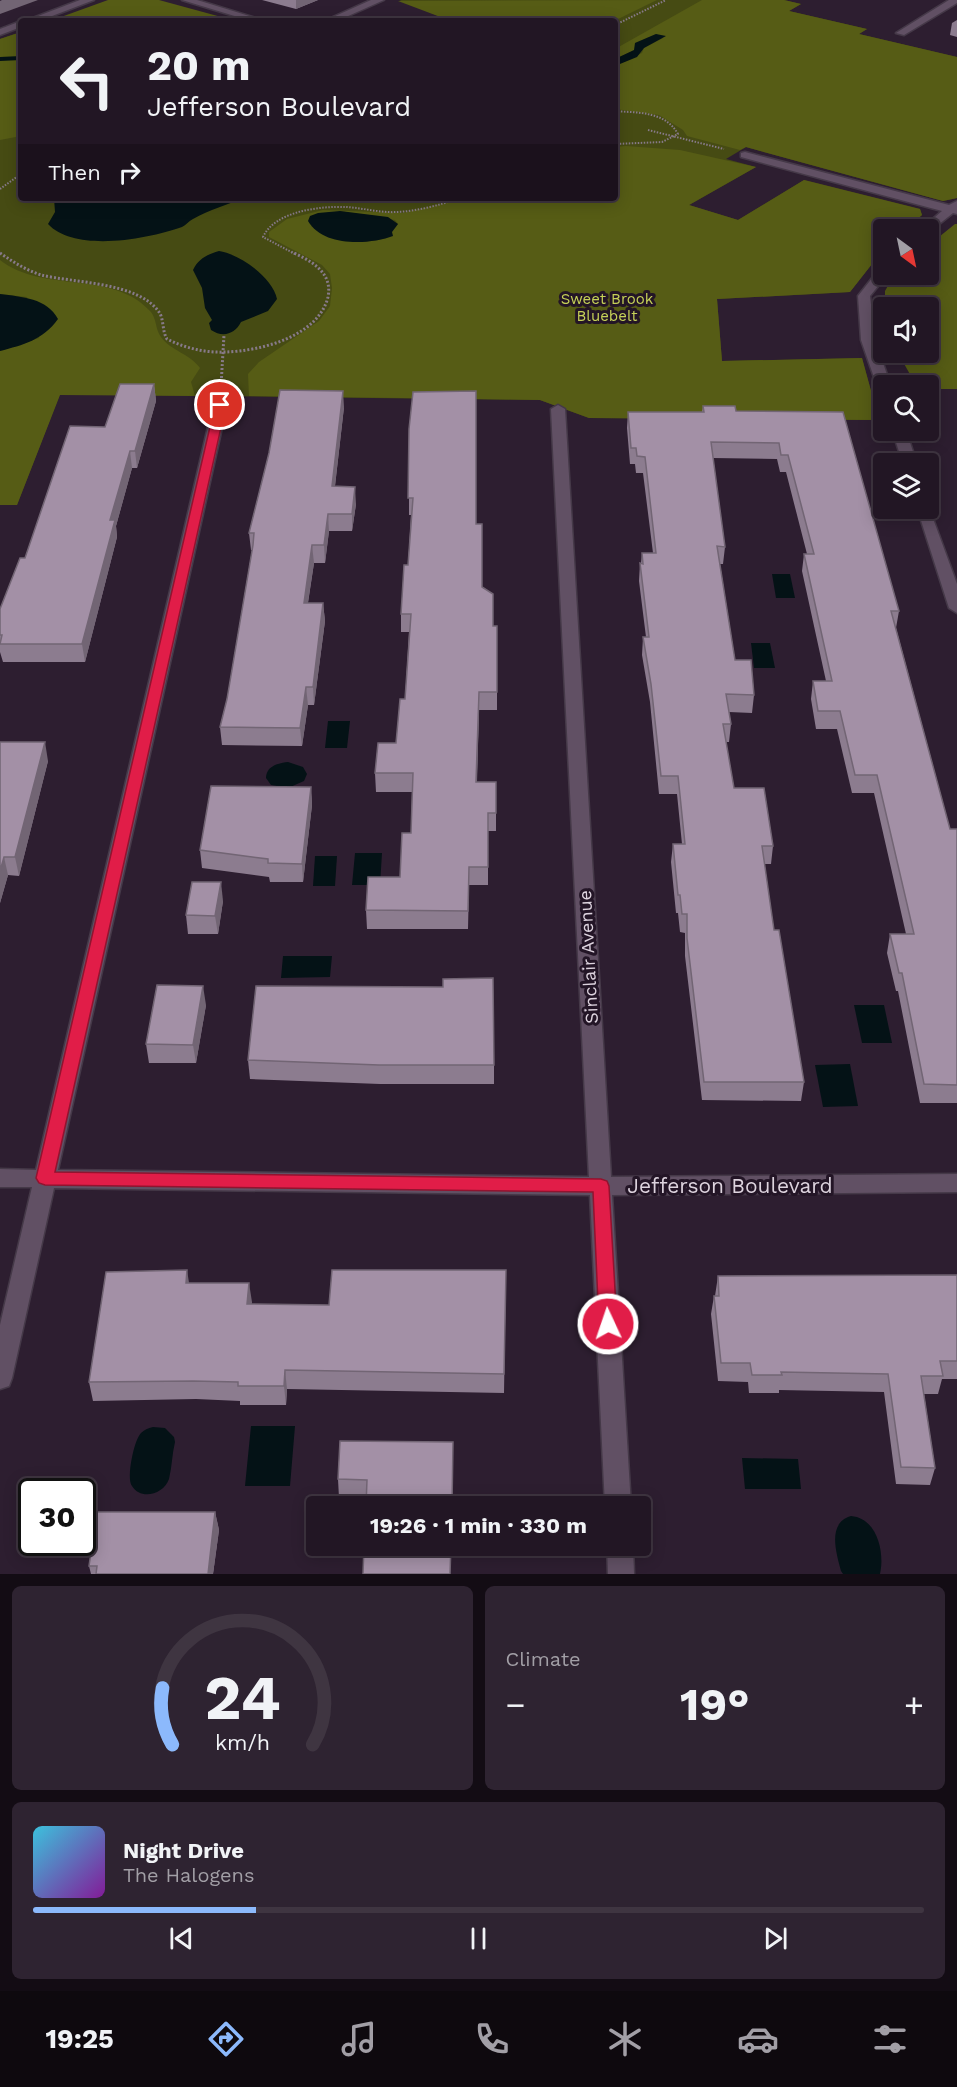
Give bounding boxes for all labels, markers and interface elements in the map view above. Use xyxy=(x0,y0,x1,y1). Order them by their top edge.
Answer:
text: 20 m xyxy=(147,41,251,90)
icon: left xyxy=(48,42,126,120)
text: Jefferson Boulevard xyxy=(147,91,411,123)
icon: right xyxy=(113,156,146,189)
text: Then xyxy=(48,160,101,185)
north arrow xyxy=(873,219,939,285)
map controls xyxy=(873,219,939,519)
park label: Sweet Brook Bluebelt xyxy=(561,290,654,325)
button: sound xyxy=(873,297,939,363)
button: search xyxy=(873,375,939,441)
pin xyxy=(194,379,245,430)
icon: arrive xyxy=(203,388,236,421)
button: layers xyxy=(873,453,939,519)
street label: Sinclair Avenue xyxy=(574,890,602,1024)
street label: Jefferson Boulevard xyxy=(627,1173,833,1198)
position arrow xyxy=(576,1292,640,1356)
speed limit sign: 30 xyxy=(18,1478,96,1556)
text: 19:26 · 1 min · 330 m xyxy=(370,1513,587,1538)
text: Climate xyxy=(506,1647,581,1671)
text: 24 xyxy=(204,1661,281,1734)
text: 19° xyxy=(680,1678,749,1731)
text: − xyxy=(506,1685,525,1724)
text: + xyxy=(904,1685,924,1724)
text: km/h xyxy=(215,1730,270,1755)
text: Night Drive xyxy=(123,1838,244,1863)
text: The Halogens xyxy=(123,1863,255,1887)
icon: previous xyxy=(165,1922,198,1955)
icon: pause xyxy=(462,1922,495,1955)
icon: next xyxy=(759,1922,792,1955)
icon: directions xyxy=(205,2018,247,2060)
icon: music xyxy=(338,2018,380,2060)
icon: phone xyxy=(471,2018,513,2060)
icon: climate xyxy=(604,2018,646,2060)
icon: car xyxy=(737,2018,779,2060)
icon: filters xyxy=(869,2018,911,2060)
text: 19:25 xyxy=(45,2023,114,2055)

